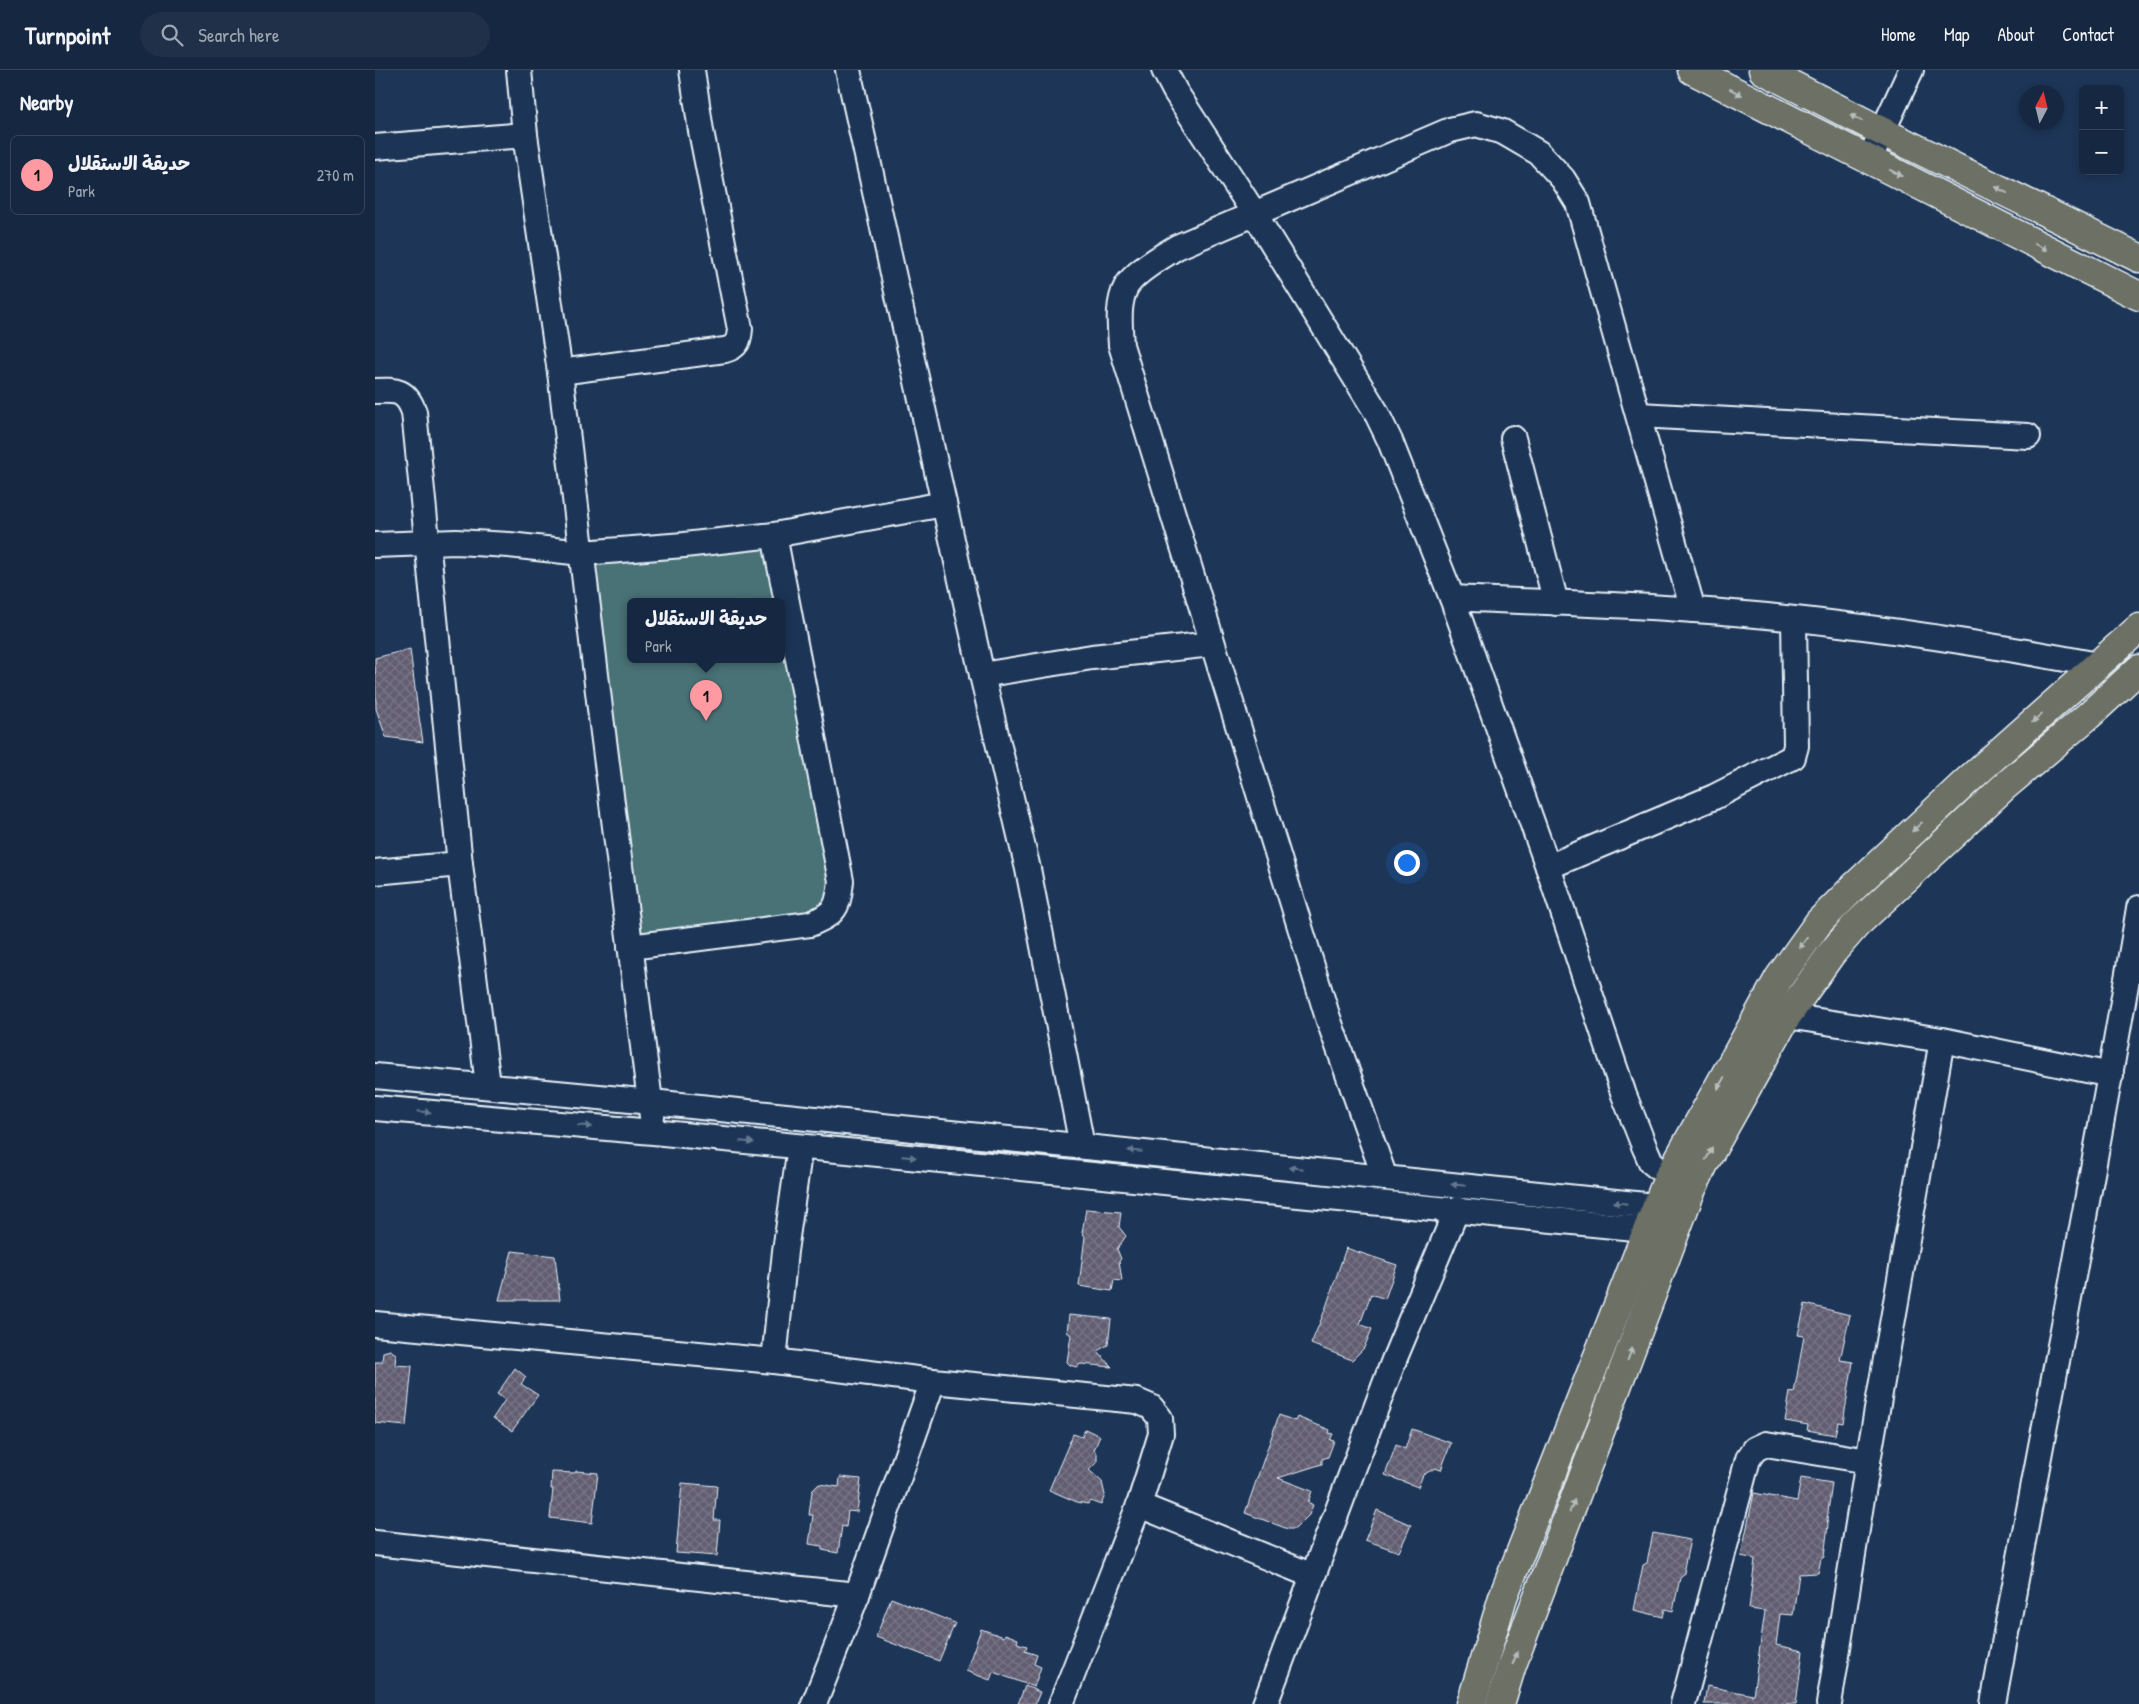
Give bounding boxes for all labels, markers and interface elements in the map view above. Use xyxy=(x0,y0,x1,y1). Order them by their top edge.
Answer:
search box xyxy=(140,12,490,57)
text: Turnpoint xyxy=(25,19,110,51)
icon: search xyxy=(158,21,186,49)
text: Search here xyxy=(198,22,280,48)
text: Home xyxy=(1881,22,1916,47)
text: Map xyxy=(1944,22,1969,47)
text: About xyxy=(1997,22,2034,47)
text: Contact xyxy=(2062,22,2114,47)
north arrow xyxy=(2019,85,2064,130)
map controls xyxy=(2079,85,2124,175)
button: + xyxy=(2079,85,2124,130)
text: Nearby xyxy=(20,88,73,117)
one-way arrow xyxy=(1728,88,1743,96)
one-way arrow xyxy=(1848,114,1863,122)
button: − xyxy=(2079,130,2124,175)
text: حديقة الاستقلال xyxy=(68,150,190,176)
text: 1 xyxy=(34,164,40,186)
text: 270 m xyxy=(317,164,354,186)
one-way arrow xyxy=(1889,170,1903,178)
text: Park xyxy=(68,180,95,202)
one-way arrow xyxy=(1994,186,2008,194)
one-way arrow xyxy=(2034,243,2048,251)
popup xyxy=(627,598,785,663)
text: حديقة الاستقلال xyxy=(645,605,767,631)
text: Park xyxy=(645,635,672,657)
pin: 1 xyxy=(690,680,722,721)
one-way arrow xyxy=(2030,712,2043,723)
one-way arrow xyxy=(1911,821,1923,833)
your location xyxy=(1394,850,1420,876)
one-way arrow xyxy=(1798,936,1809,949)
one-way arrow xyxy=(1717,1076,1725,1091)
one-way arrow xyxy=(416,1108,432,1116)
one-way arrow xyxy=(578,1123,594,1131)
one-way arrow xyxy=(739,1138,755,1146)
one-way arrow xyxy=(1126,1147,1142,1155)
one-way arrow xyxy=(1705,1147,1714,1161)
one-way arrow xyxy=(901,1153,917,1161)
one-way arrow xyxy=(1288,1164,1304,1172)
one-way arrow xyxy=(1450,1181,1466,1189)
one-way arrow xyxy=(1611,1198,1627,1206)
one-way arrow xyxy=(1626,1346,1634,1361)
one-way arrow xyxy=(1569,1498,1577,1513)
one-way arrow xyxy=(1512,1650,1519,1665)

